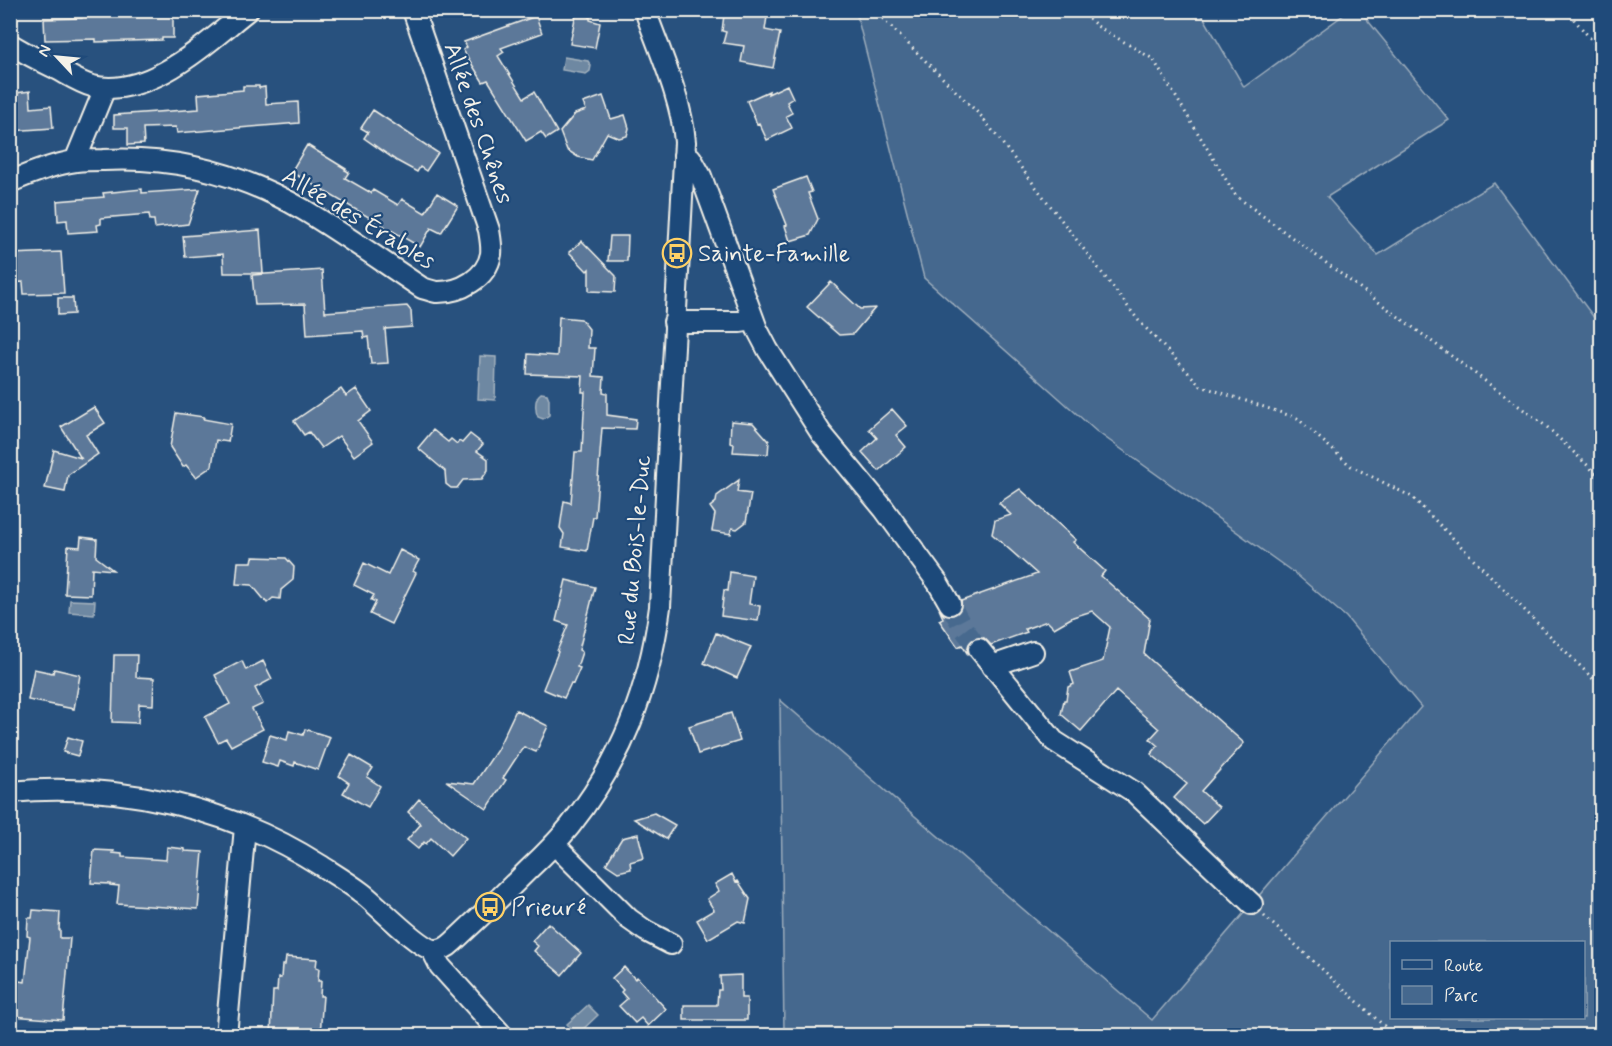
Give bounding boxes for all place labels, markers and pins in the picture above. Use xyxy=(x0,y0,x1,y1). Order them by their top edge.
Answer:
bus stop icon: Sainte-Famille xyxy=(661,237,693,269)
place label: Sainte-Famille xyxy=(698,239,850,270)
bus stop icon: Prieuré xyxy=(474,891,506,923)
place label: Prieuré xyxy=(511,893,587,924)

